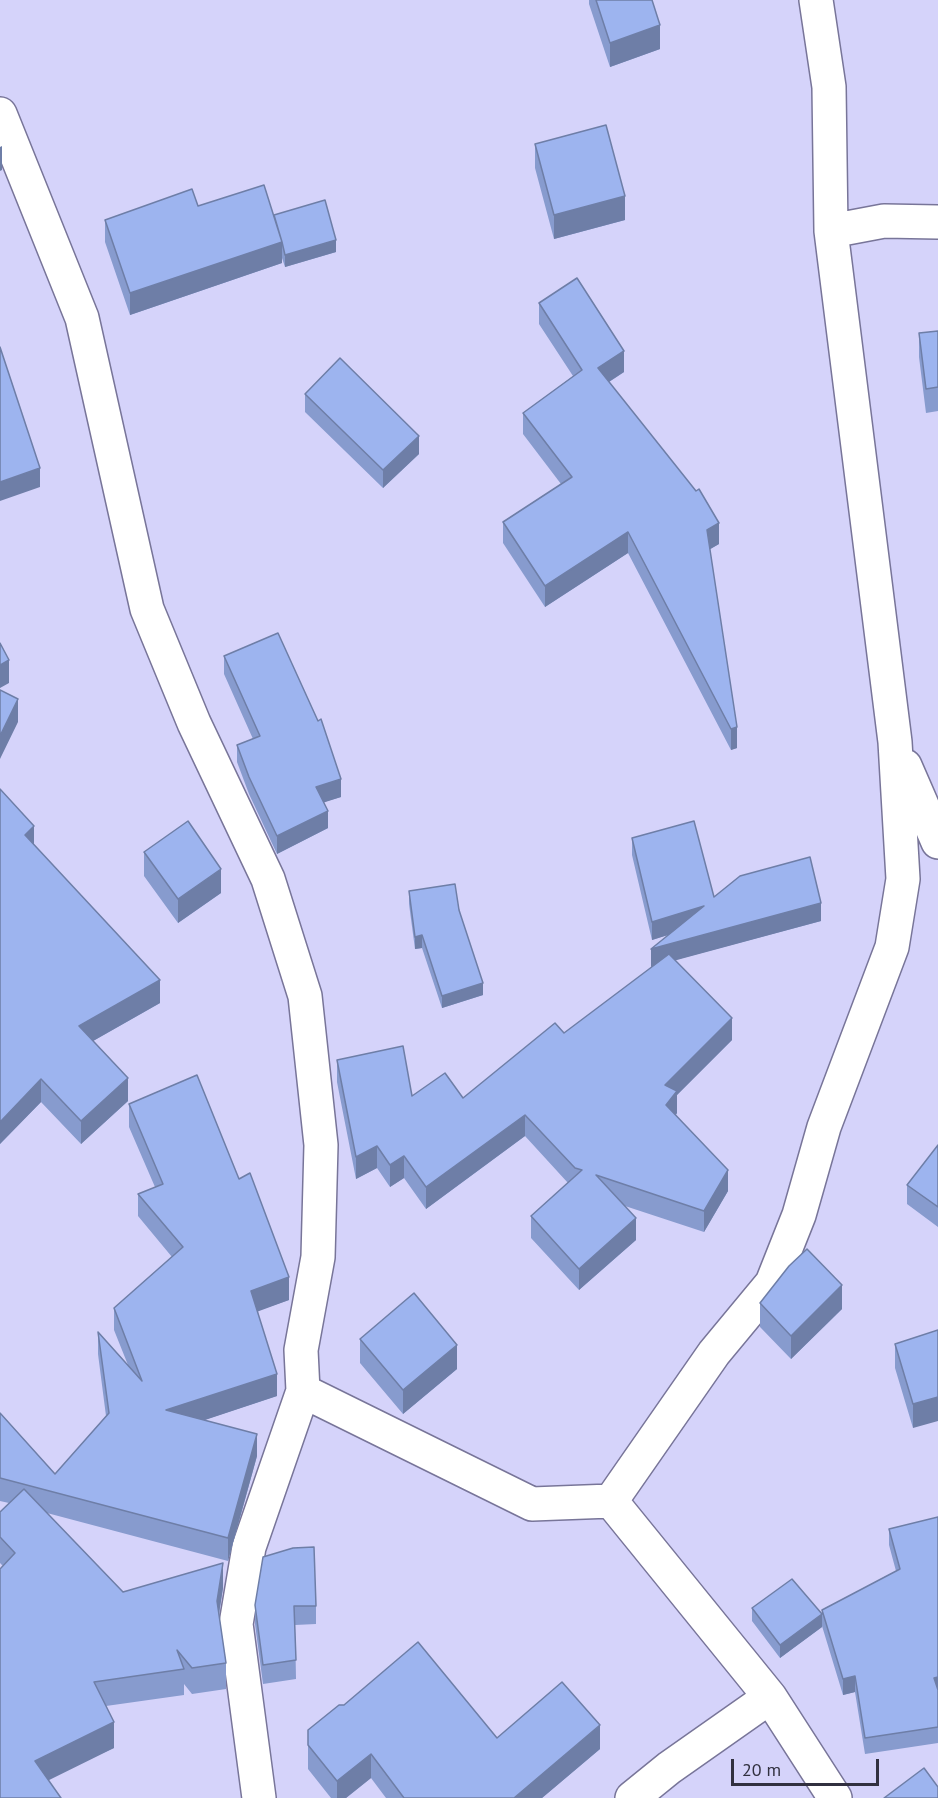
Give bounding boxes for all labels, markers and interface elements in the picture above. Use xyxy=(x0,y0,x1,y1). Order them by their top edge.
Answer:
scale bar xyxy=(734,1747,882,1785)
text: 20 m xyxy=(742,1758,781,1781)

